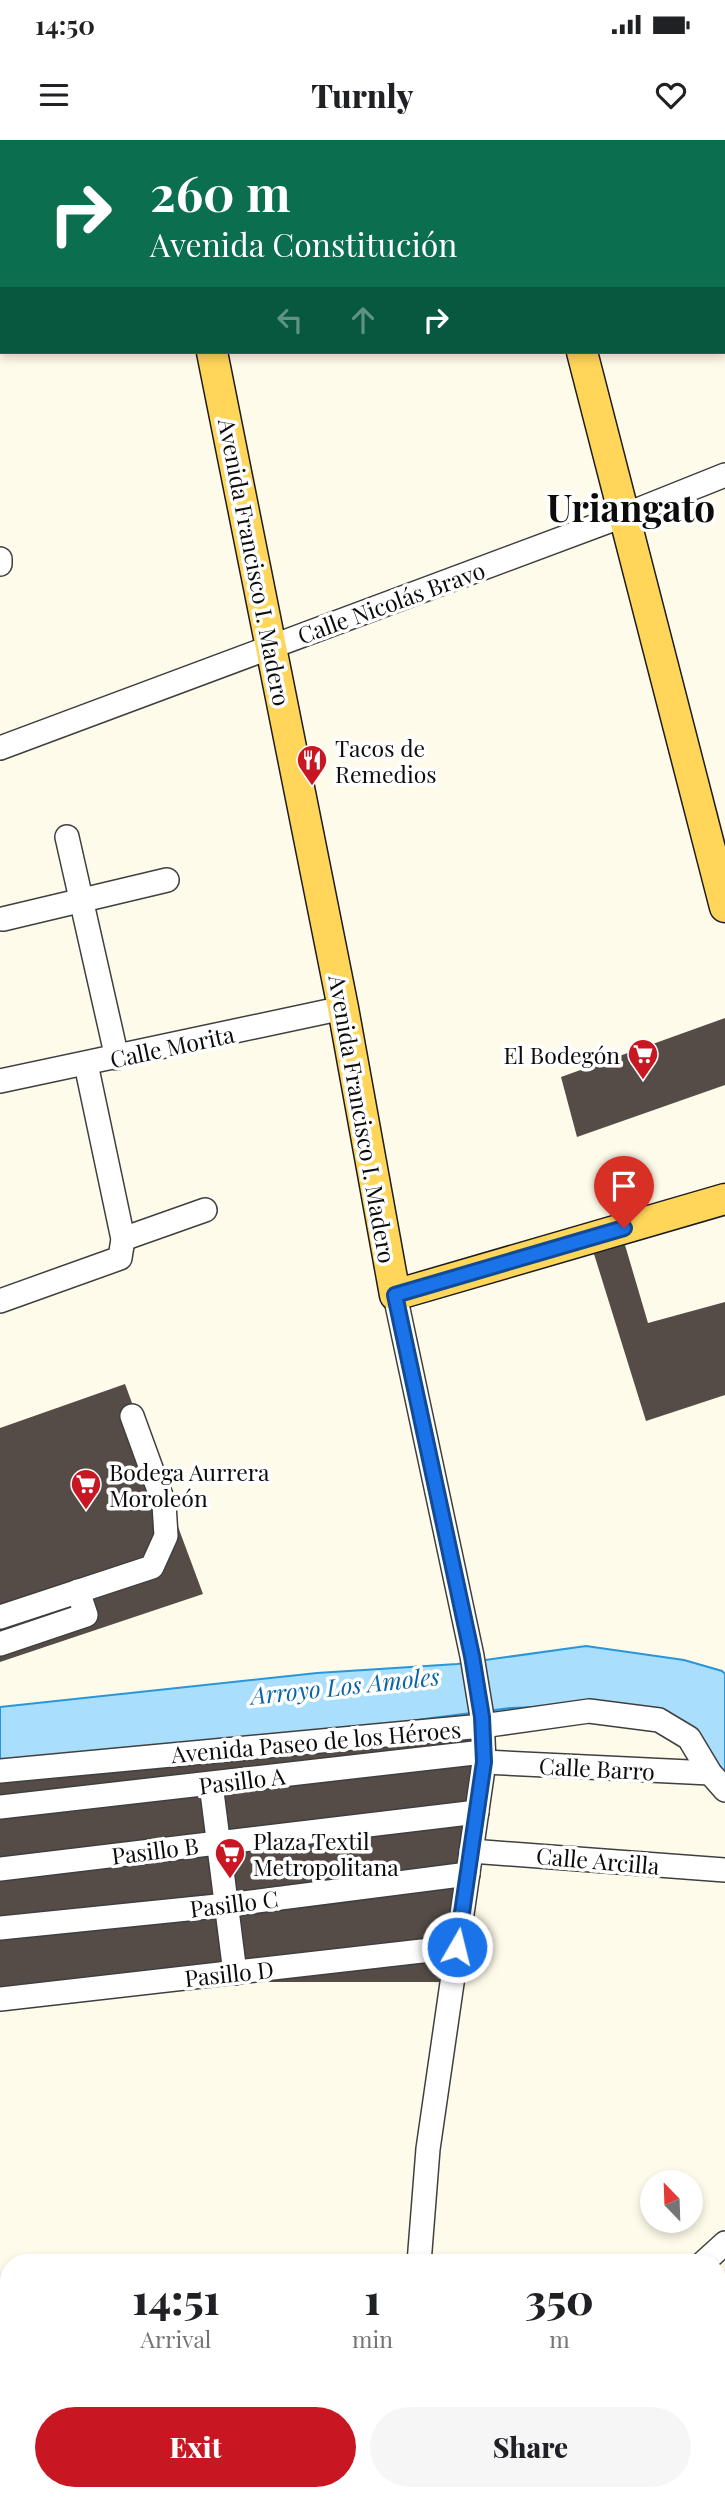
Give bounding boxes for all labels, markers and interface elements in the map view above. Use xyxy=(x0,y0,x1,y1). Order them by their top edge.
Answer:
text: 14:50 xyxy=(35,7,95,42)
text: Turnly xyxy=(311,73,414,116)
icon: menu xyxy=(35,76,73,114)
icon: heart xyxy=(652,76,690,114)
text: 260 m xyxy=(150,159,290,224)
icon: right xyxy=(35,168,126,259)
text: Avenida Constitución xyxy=(150,222,457,265)
icon: left xyxy=(271,301,309,339)
icon: ahead xyxy=(344,301,382,339)
icon: right xyxy=(417,301,455,339)
street label: Avenida Francisco I. Madero xyxy=(212,415,298,708)
district label: Uriangato xyxy=(547,482,715,531)
street label: Calle Nicolás Bravo xyxy=(293,554,489,650)
place label: Tacos de Remedios xyxy=(335,732,437,789)
restaurant icon: Tacos de Remedios xyxy=(295,743,329,787)
street label: Avenida Francisco I. Madero xyxy=(322,971,404,1266)
street label: Calle Morita xyxy=(107,1018,238,1074)
supermarket icon: El Bodegón xyxy=(626,1037,660,1081)
place label: El Bodegón xyxy=(504,1039,620,1070)
pin xyxy=(594,1156,654,1228)
icon: arrive xyxy=(605,1167,643,1205)
place label: Bodega Aurrera Moroleón xyxy=(109,1456,270,1513)
supermarket icon: Bodega Aurrera Moroleón xyxy=(69,1467,103,1511)
water label: Arroyo Los Amoles xyxy=(246,1659,441,1711)
street label: Avenida Paseo de los Héroes xyxy=(169,1713,462,1769)
street label: Calle Barro xyxy=(538,1749,656,1787)
street label: Pasillo A xyxy=(197,1759,287,1801)
place label: Plaza Textil Metropolitana xyxy=(253,1825,399,1882)
street label: Pasillo B xyxy=(110,1829,200,1871)
supermarket icon: Plaza Textil Metropolitana xyxy=(213,1836,247,1880)
street label: Calle Arcilla xyxy=(535,1839,661,1881)
street label: Pasillo C xyxy=(188,1882,280,1924)
position arrow xyxy=(420,1910,494,1984)
street label: Pasillo D xyxy=(183,1953,275,1993)
north arrow xyxy=(640,2170,704,2233)
map controls xyxy=(640,2170,703,2233)
text: 14:51 xyxy=(132,2270,220,2326)
text: 1 xyxy=(364,2270,381,2326)
text: 350 xyxy=(525,2270,594,2326)
text: Arrival xyxy=(141,2323,211,2354)
text: min xyxy=(352,2323,393,2354)
text: m xyxy=(549,2323,570,2354)
button: Exit xyxy=(35,2407,356,2487)
button: Share xyxy=(370,2407,691,2487)

